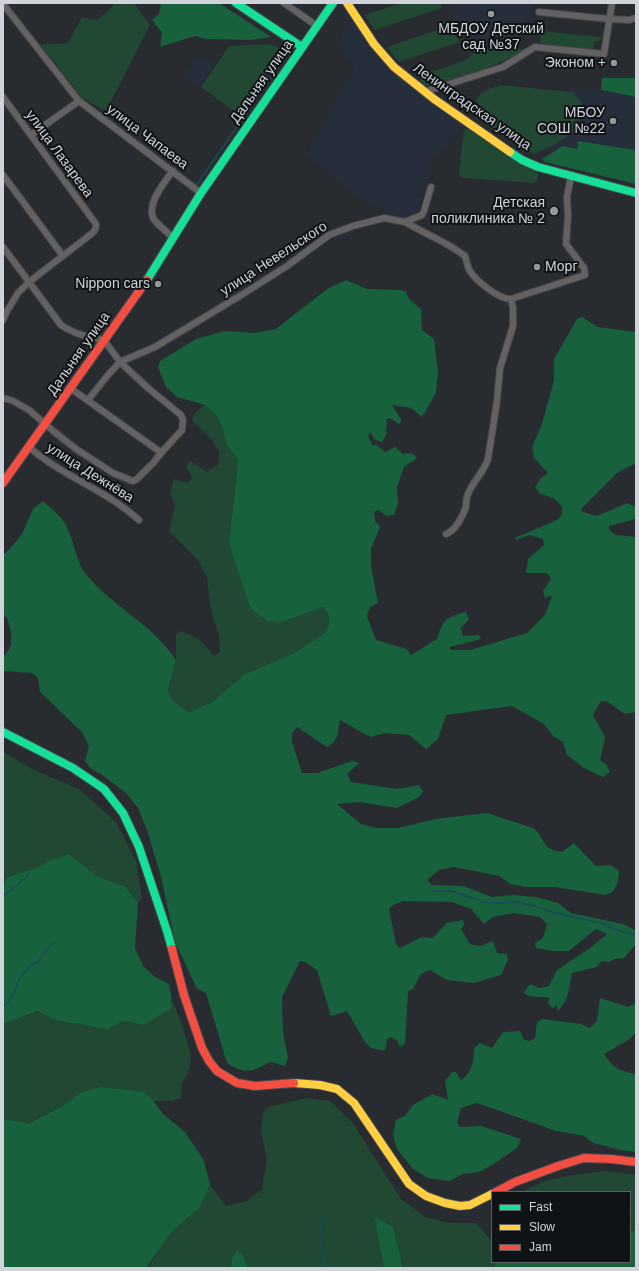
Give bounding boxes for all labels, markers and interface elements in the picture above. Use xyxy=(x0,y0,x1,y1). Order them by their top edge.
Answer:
marker: МБДОУ Детский сад №37 xyxy=(486,9,496,19)
place label: МБДОУ Детский сад №37 xyxy=(438,21,544,54)
street label: Дальняя улица xyxy=(227,37,297,127)
place label: Эконом + xyxy=(545,55,606,71)
marker: Эконом + xyxy=(609,58,619,68)
street label: Ленинградская улица xyxy=(410,60,534,154)
street label: улица Чапаева xyxy=(103,101,191,173)
place label: МБОУ СОШ №22 xyxy=(537,105,605,138)
street label: улица Лазарева xyxy=(22,107,96,201)
marker: МБОУ СОШ №22 xyxy=(608,116,618,126)
place label: Детская поликлиника № 2 xyxy=(431,195,545,228)
marker: Детская поликлиника № 2 xyxy=(548,205,560,217)
street label: улица Невельского xyxy=(217,218,331,300)
place label: Морг xyxy=(545,259,577,275)
marker: Морг xyxy=(532,262,542,272)
place label: Nippon cars xyxy=(75,276,150,292)
marker: Nippon cars xyxy=(153,279,163,289)
street label: Дальняя улица xyxy=(44,309,114,399)
street label: улица Дежнёва xyxy=(43,440,137,506)
legend xyxy=(491,1191,631,1263)
text: Fast xyxy=(529,1200,552,1214)
text: Slow xyxy=(529,1220,555,1234)
text: Jam xyxy=(529,1240,552,1254)

